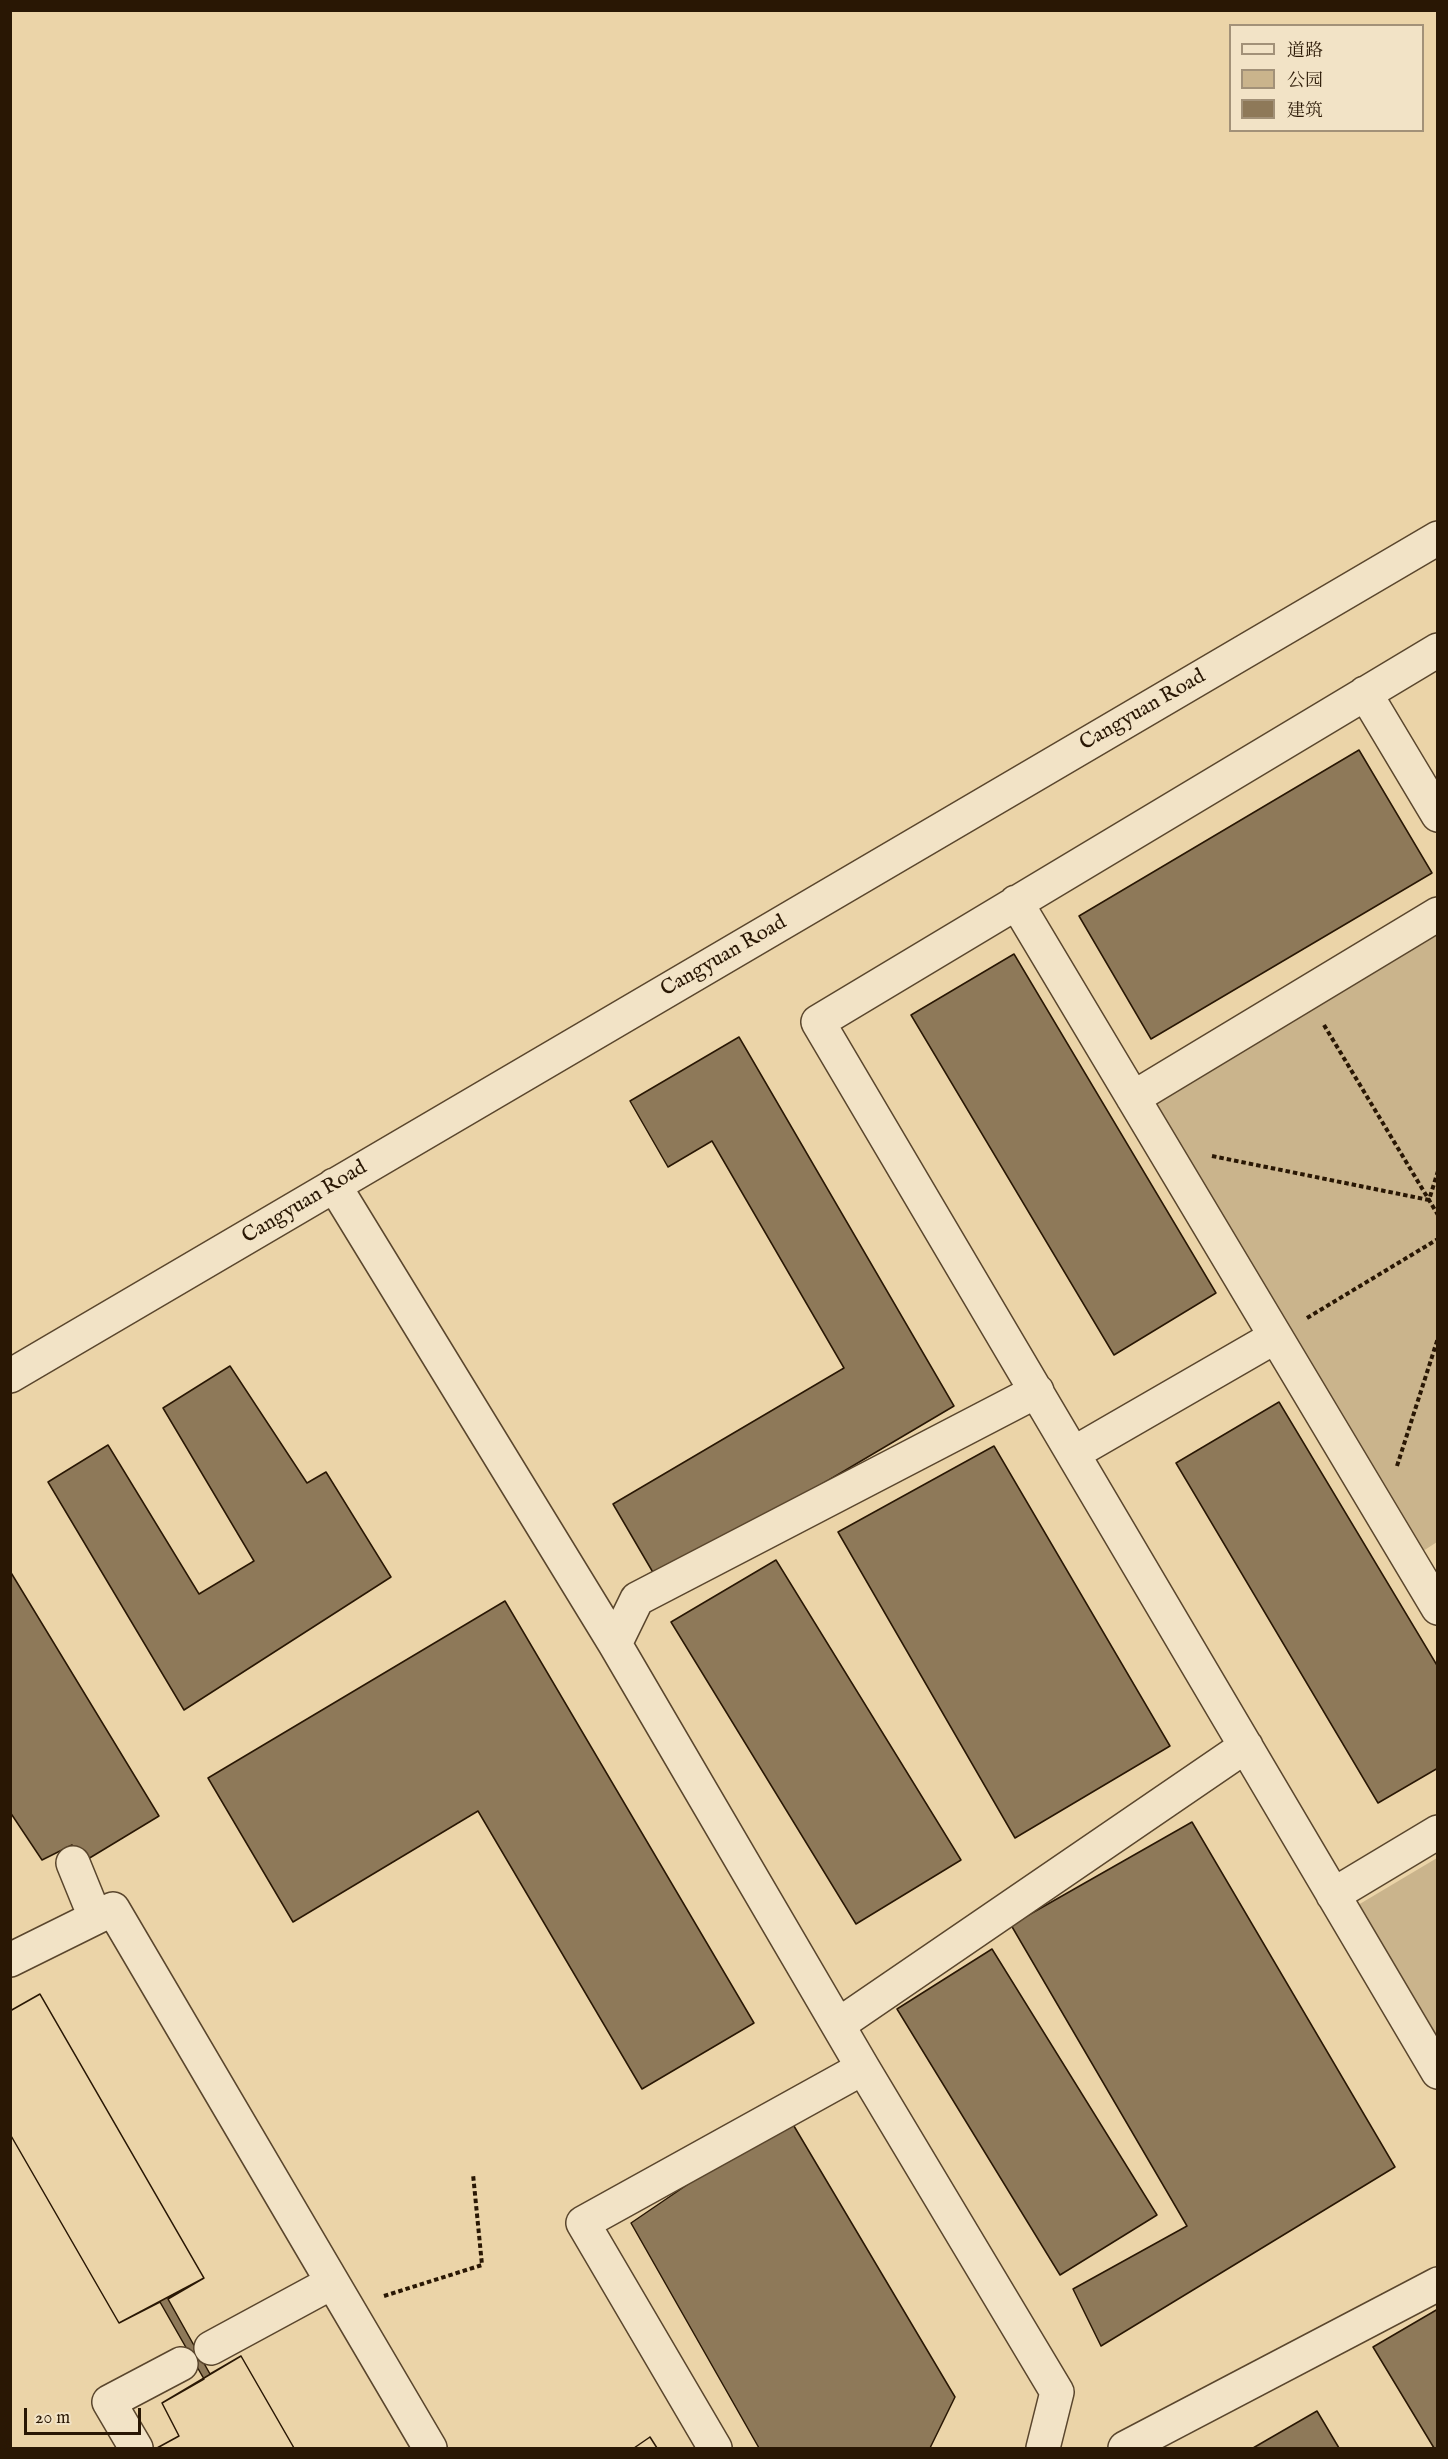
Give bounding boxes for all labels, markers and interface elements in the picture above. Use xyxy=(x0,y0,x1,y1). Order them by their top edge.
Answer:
legend xyxy=(1229,24,1424,132)
text: 道路 xyxy=(1287,40,1323,63)
text: 公园 xyxy=(1287,70,1323,93)
text: 建筑 xyxy=(1287,100,1323,123)
street label: Cangyuan Road xyxy=(1076,665,1210,757)
street label: Cangyuan Road xyxy=(657,911,791,1003)
street label: Cangyuan Road xyxy=(238,1156,372,1250)
scale bar xyxy=(27,2396,144,2434)
text: 20 m xyxy=(35,2407,70,2430)

